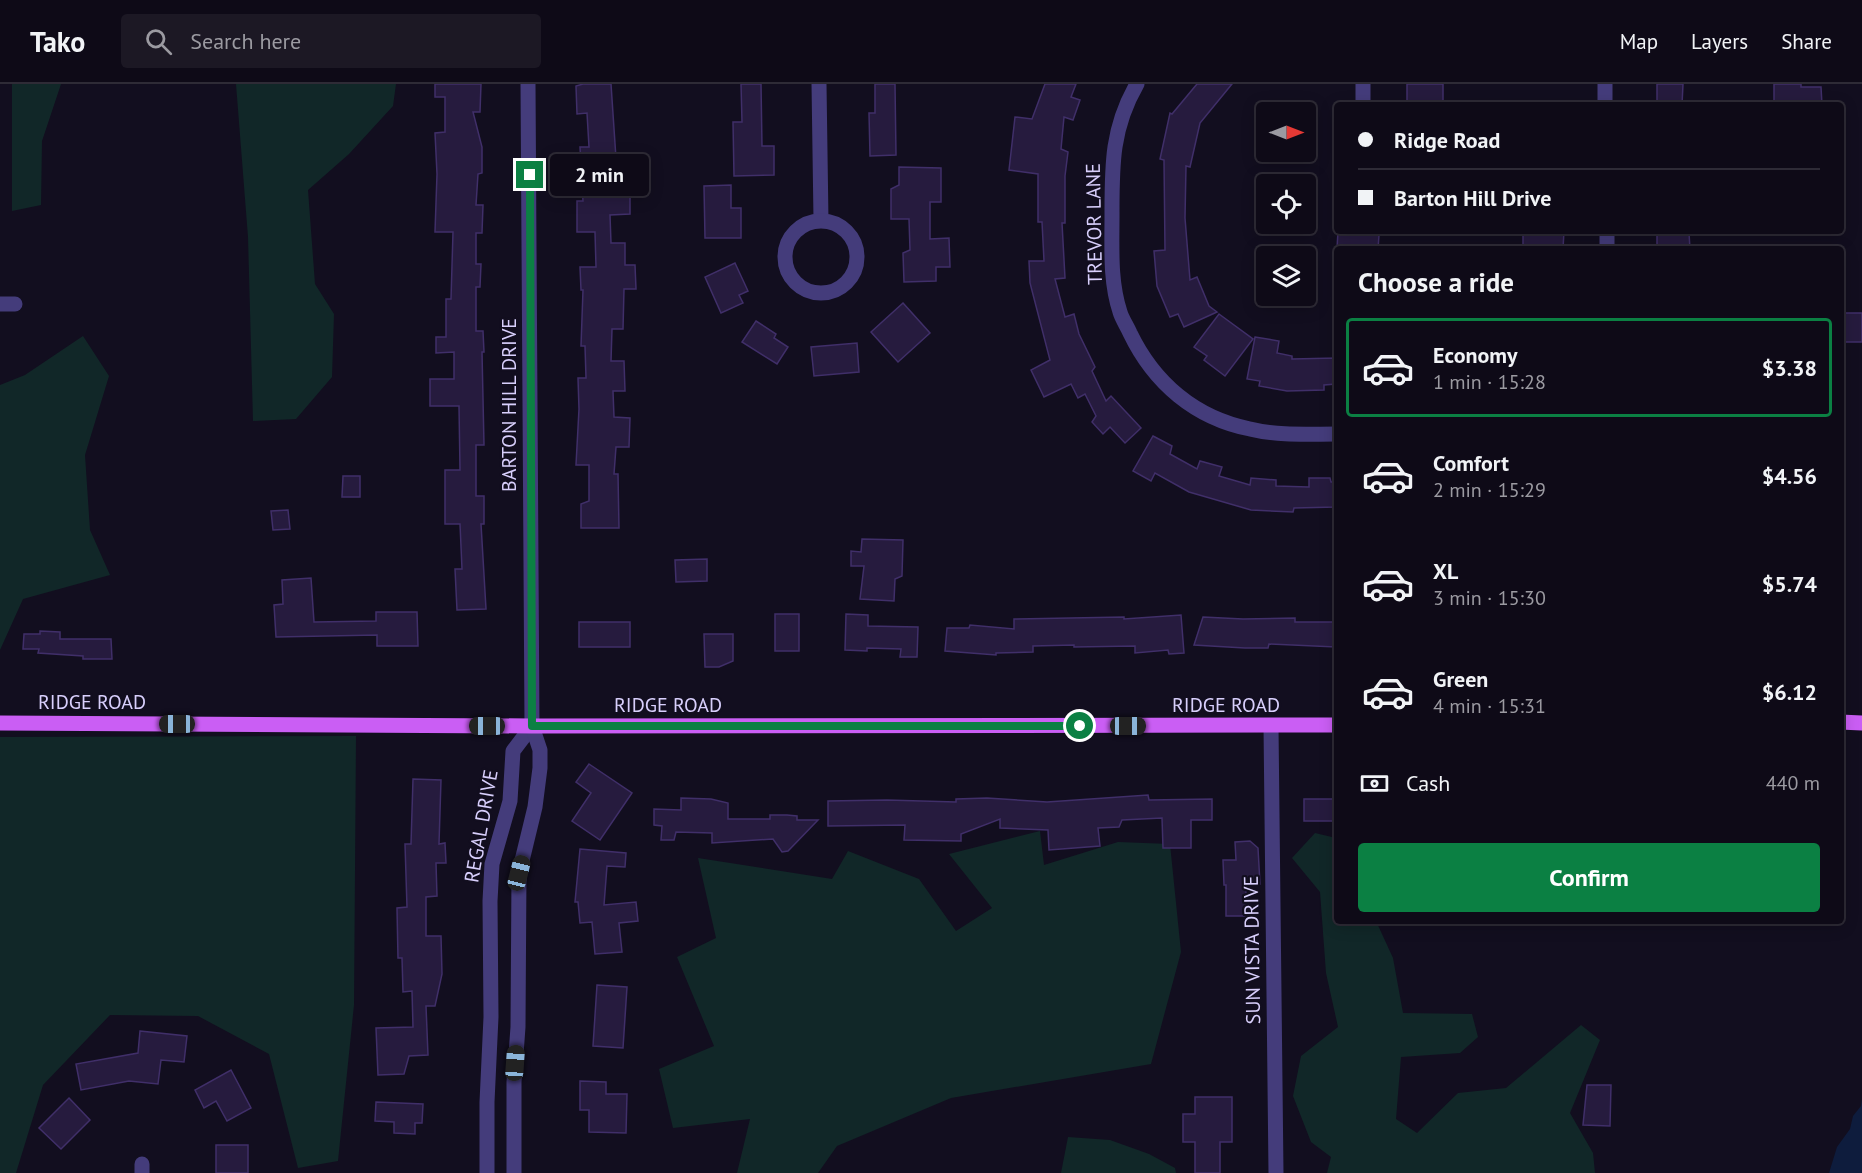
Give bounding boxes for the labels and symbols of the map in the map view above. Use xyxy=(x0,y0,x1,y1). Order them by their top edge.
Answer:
north arrow xyxy=(1256,102,1316,162)
callout: 2 min xyxy=(551,154,650,196)
route end xyxy=(516,161,543,188)
street label: TREVOR LANE xyxy=(1080,163,1108,285)
street label: BARTON HILL DRIVE xyxy=(496,318,522,492)
street label: RIDGE ROAD xyxy=(38,689,146,715)
street label: RIDGE ROAD xyxy=(614,692,722,718)
street label: RIDGE ROAD xyxy=(1172,692,1280,718)
route start xyxy=(1066,712,1093,739)
car xyxy=(159,715,195,733)
car xyxy=(469,717,505,735)
car xyxy=(1110,717,1146,735)
street label: REGAL DRIVE xyxy=(458,767,504,885)
car xyxy=(506,853,532,893)
street label: SUN VISTA DRIVE xyxy=(1238,876,1266,1024)
car xyxy=(505,1044,525,1082)

